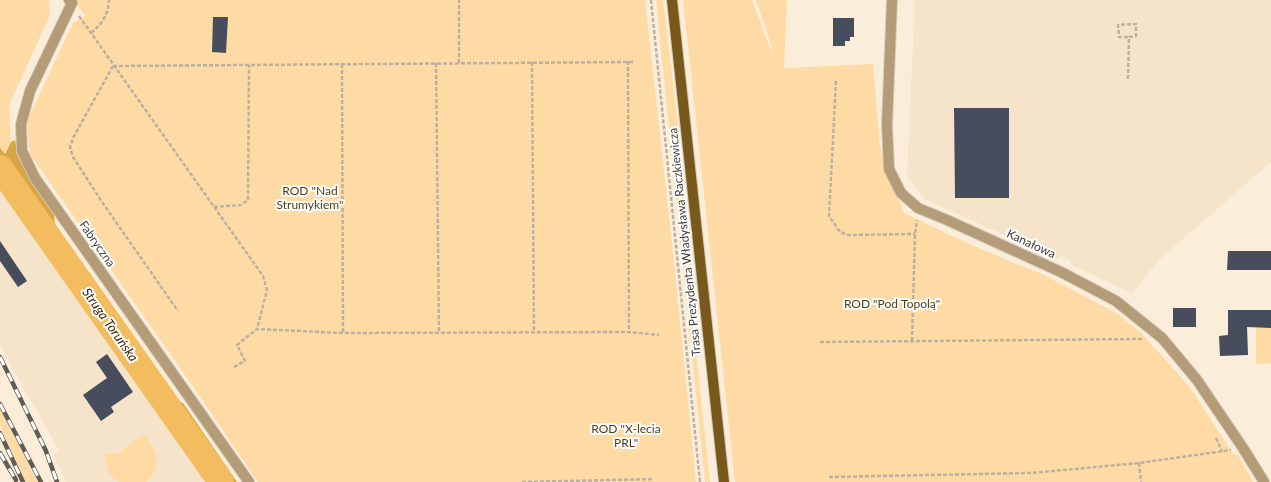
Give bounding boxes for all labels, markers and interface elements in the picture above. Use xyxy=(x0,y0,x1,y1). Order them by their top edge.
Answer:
street label: Trasa Prezydenta Władysława Raczkiewicza xyxy=(666,127,704,357)
park label: ROD "Nad Strumykiem" xyxy=(276,184,344,212)
street label: Fabryczna xyxy=(76,218,118,270)
street label: Kanałowa xyxy=(1004,226,1058,262)
water label: Struga Toruńska xyxy=(79,285,141,365)
park label: ROD "Pod Topolą" xyxy=(844,297,940,311)
park label: ROD "X-lecia PRL" xyxy=(591,422,661,450)

